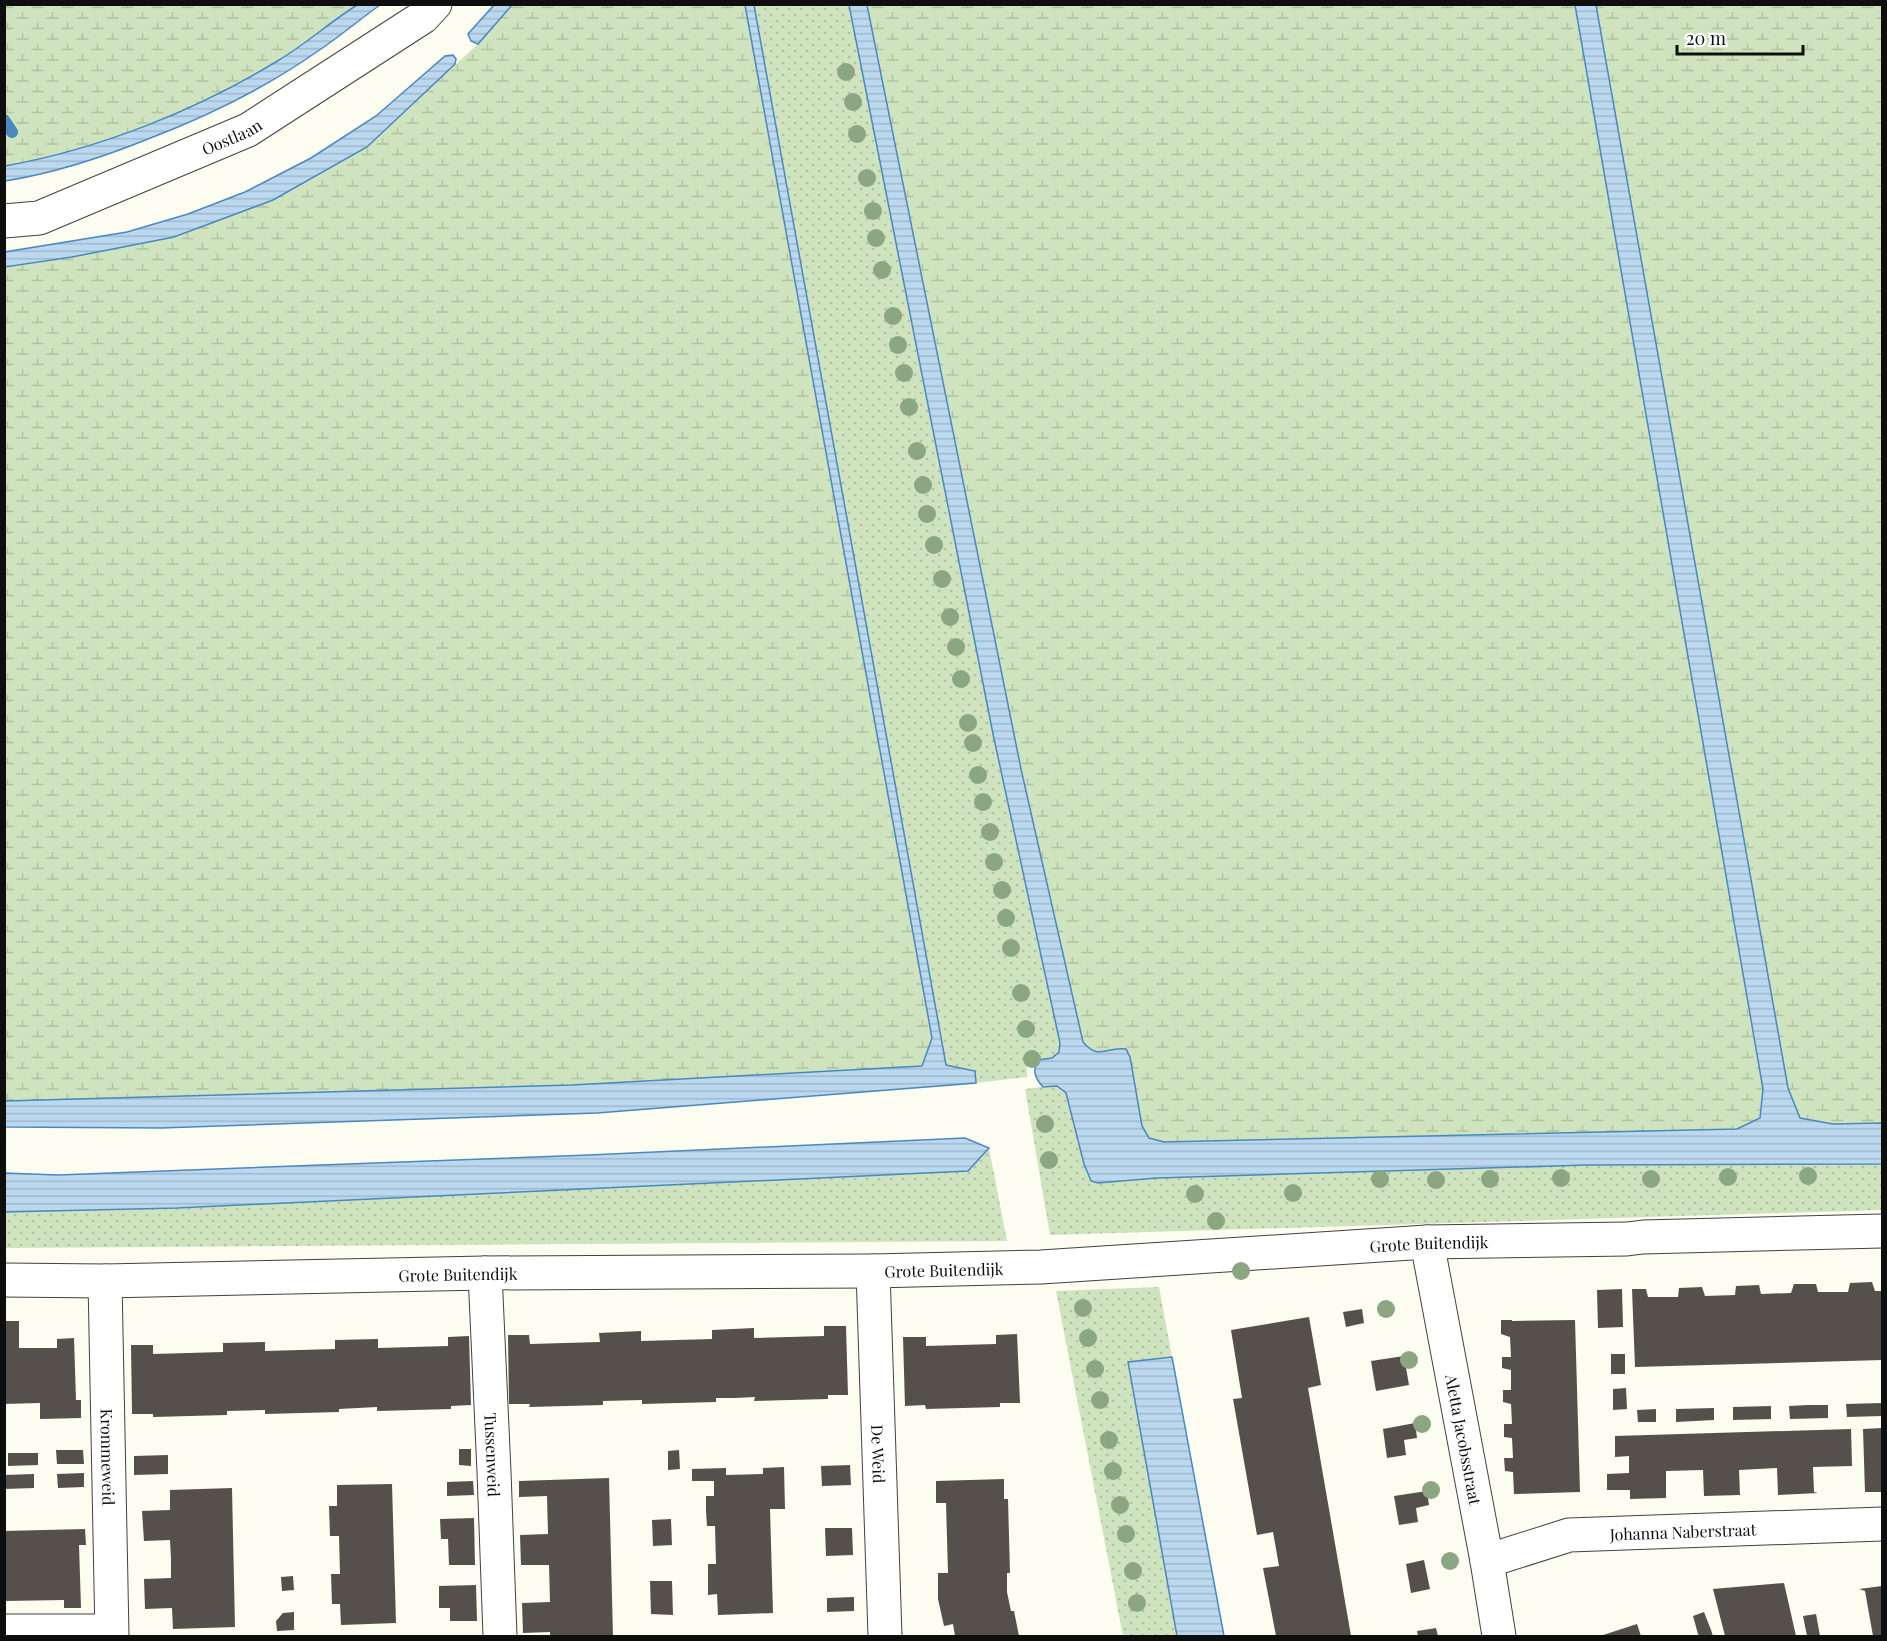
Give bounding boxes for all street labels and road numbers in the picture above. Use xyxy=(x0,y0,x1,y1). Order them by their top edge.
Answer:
street label: Oostlaan xyxy=(198,113,266,159)
street label: Grote Buitendijk xyxy=(1369,1231,1489,1256)
street label: Grote Buitendijk xyxy=(884,1257,1004,1281)
street label: Grote Buitendijk xyxy=(398,1262,518,1285)
street label: Aletta Jacobsstraat xyxy=(1441,1372,1487,1507)
street label: Krommeweid xyxy=(97,1408,120,1506)
street label: Tussenweid xyxy=(481,1412,505,1497)
street label: De Weid xyxy=(868,1424,890,1484)
street label: Johanna Naberstraat xyxy=(1608,1518,1757,1544)

